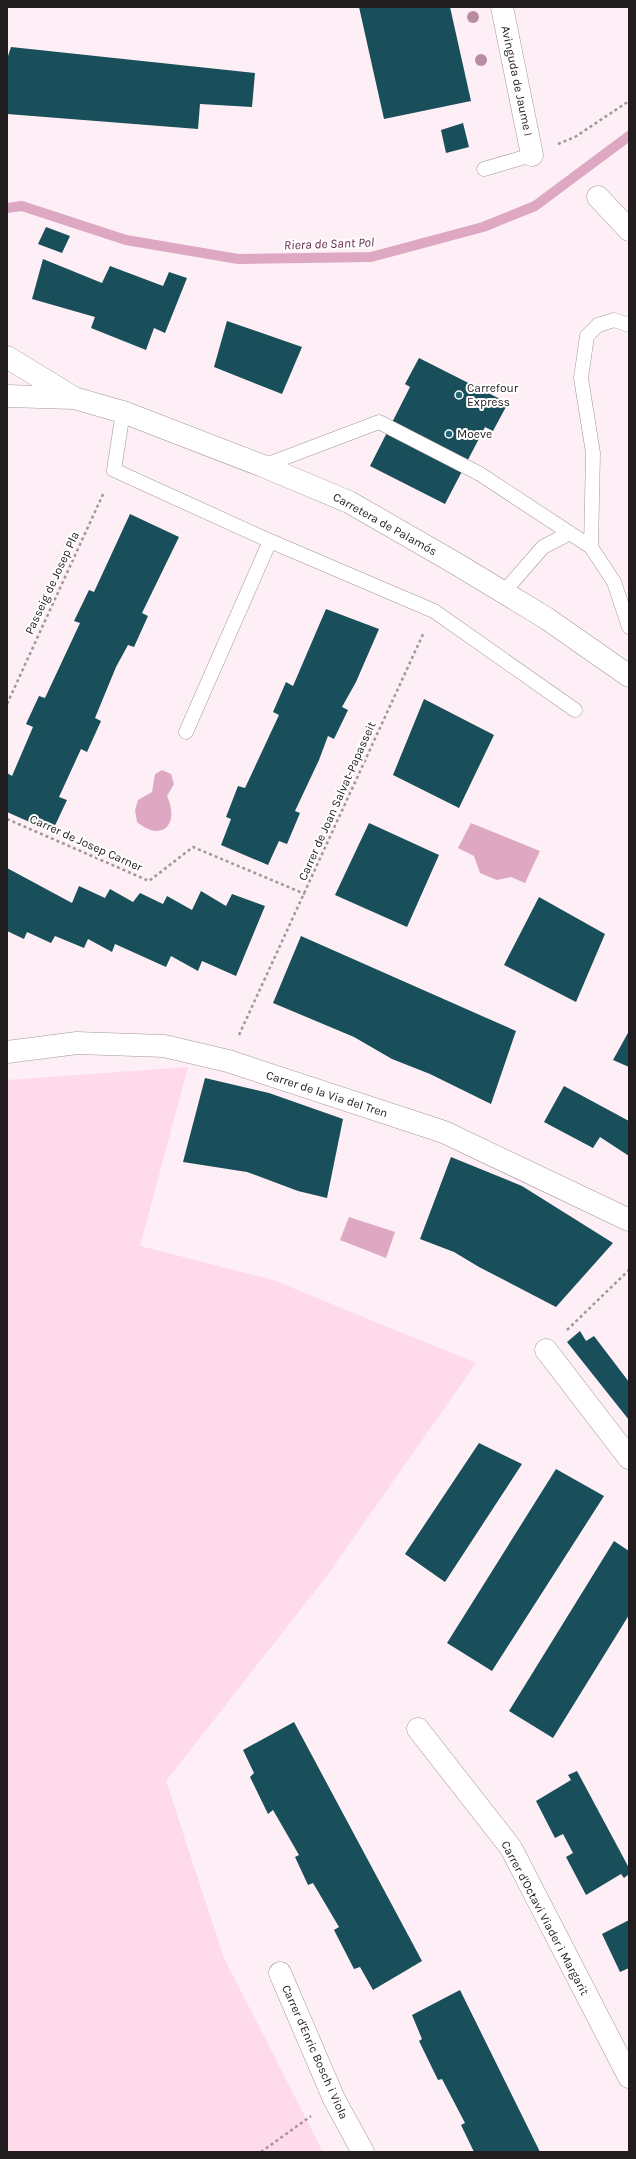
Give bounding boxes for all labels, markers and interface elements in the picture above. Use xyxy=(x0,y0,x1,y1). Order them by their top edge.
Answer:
street label: Avinguda de Jaume I xyxy=(498,25,536,137)
water label: Riera de Sant Pol xyxy=(284,234,374,253)
place label: Carrefour Express xyxy=(467,381,519,409)
marker: Carrefour Express xyxy=(454,390,464,400)
place label: Moeve xyxy=(457,427,492,441)
marker: Moeve xyxy=(444,429,454,439)
street label: Carretera de Palamós xyxy=(331,490,439,558)
street label: Passeig de Josep Pla xyxy=(22,529,82,637)
street label: Carrer de Joan Salvat-Papasseit xyxy=(296,719,379,883)
street label: Carrer de Josep Carner xyxy=(27,812,145,874)
street label: Carrer de la Via del Tren xyxy=(264,1068,390,1120)
street label: Carrer d'Octavi Viader i Margarit xyxy=(498,1838,592,1998)
street label: Carrer d'Enric Bosch i Viola xyxy=(279,1983,351,2121)

